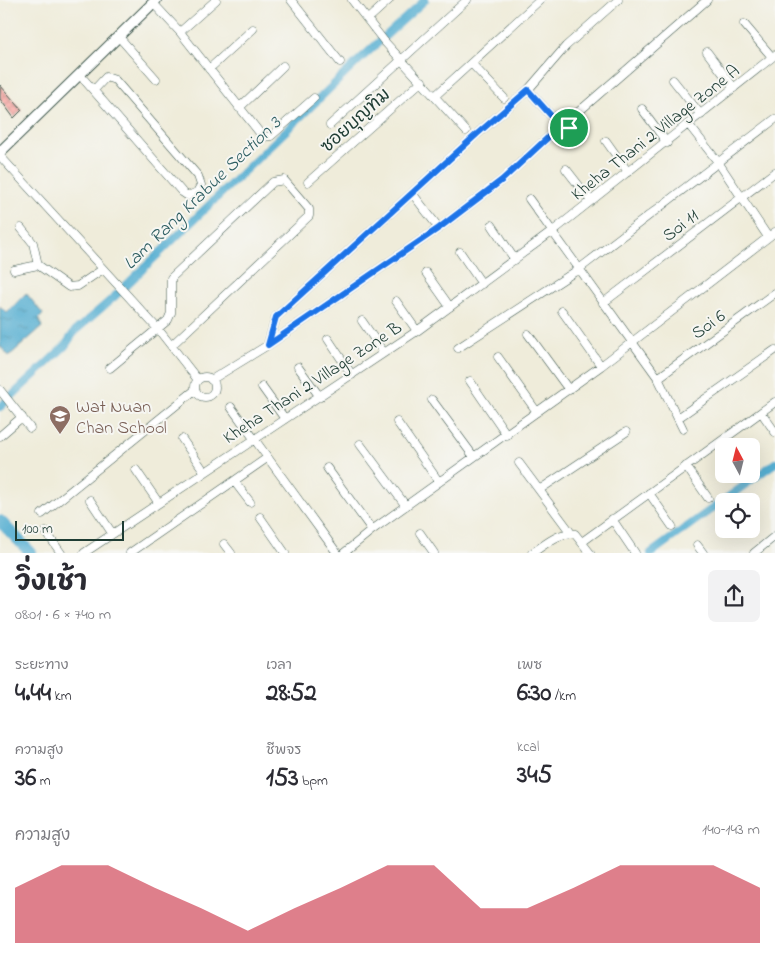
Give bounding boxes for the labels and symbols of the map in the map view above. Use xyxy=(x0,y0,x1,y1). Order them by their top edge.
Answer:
street label: Kheha Thani 2 Village Zone A xyxy=(566,59,747,209)
street label: ซอยบุญทิม xyxy=(316,83,397,160)
pin xyxy=(548,107,590,149)
water label: Lam Rang Krabue Section 3 xyxy=(118,110,289,277)
street label: Soi 11 xyxy=(657,204,705,249)
street label: Soi 6 xyxy=(687,304,732,347)
street label: Kheha Thani 2 Village Zone B xyxy=(218,316,408,452)
place label: Wat Nuan Chan School xyxy=(76,395,167,442)
school or university icon: Wat Nuan Chan School xyxy=(48,404,72,435)
north arrow xyxy=(715,438,760,482)
scale bar xyxy=(15,518,124,541)

